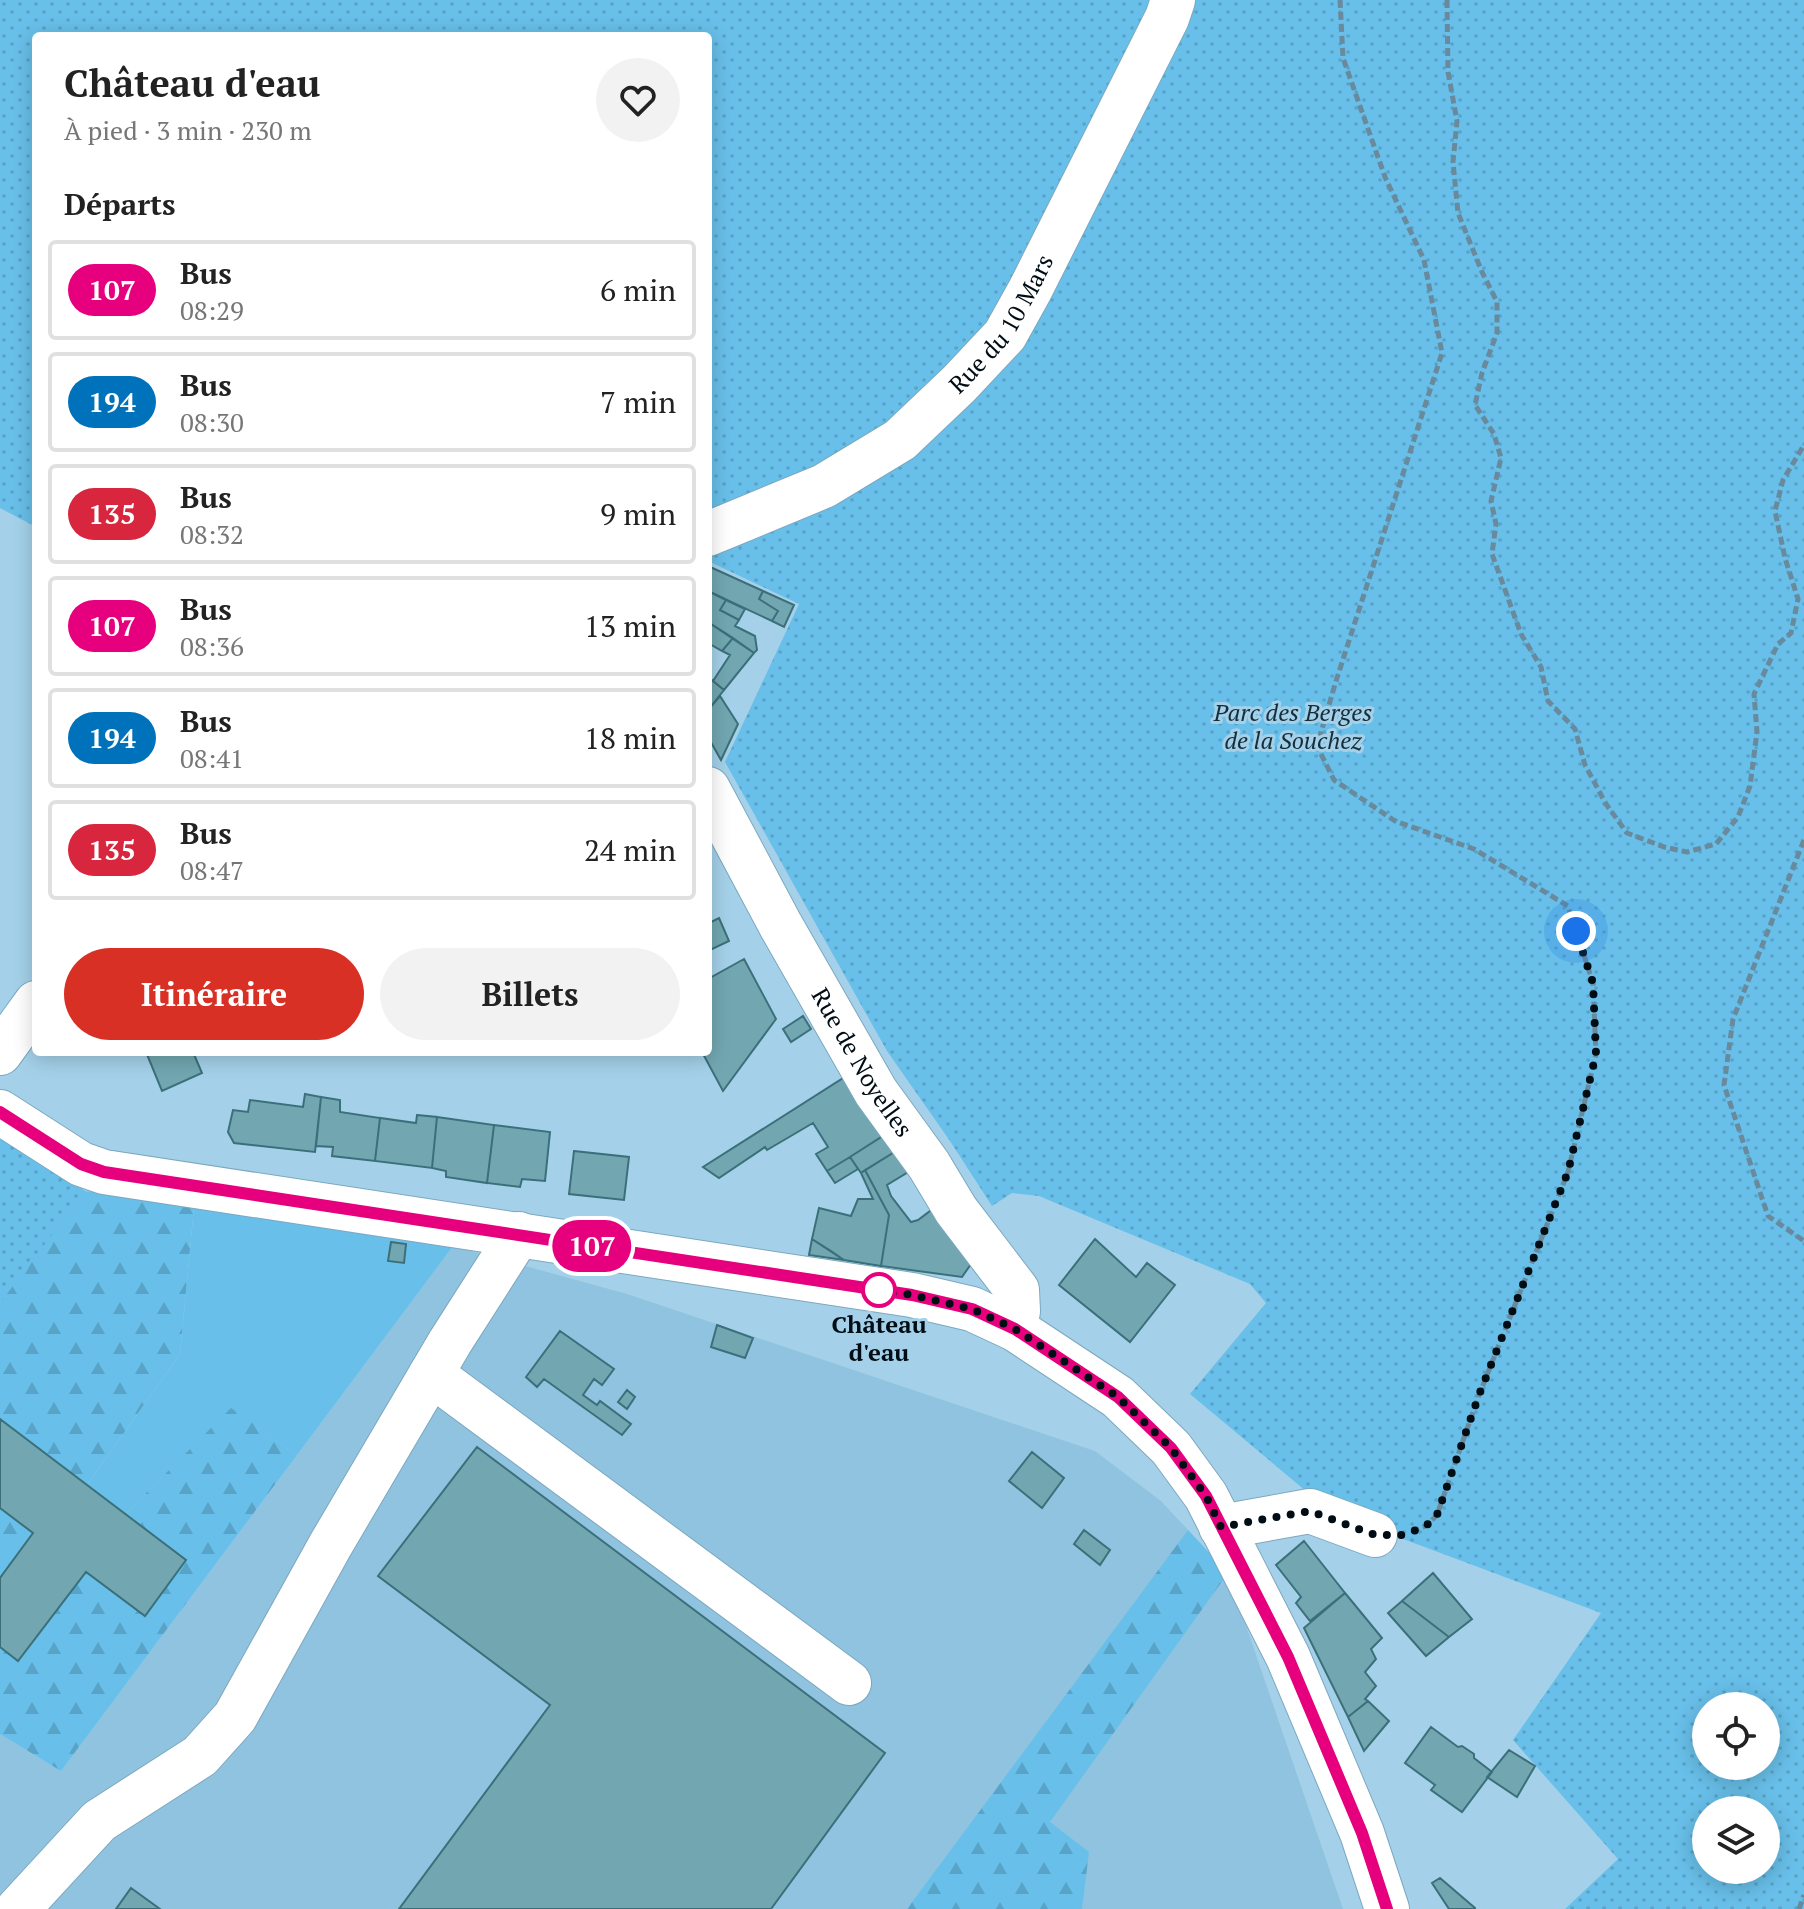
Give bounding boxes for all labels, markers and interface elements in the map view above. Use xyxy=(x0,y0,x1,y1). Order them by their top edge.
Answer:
text: Château d'eau xyxy=(64,58,320,108)
button: heart xyxy=(596,58,680,142)
text: À pied · 3 min · 230 m xyxy=(64,113,312,147)
text: Départs xyxy=(64,184,176,224)
street label: Rue du 10 Mars xyxy=(942,249,1060,400)
text: Bus xyxy=(180,253,232,293)
text: 6 min xyxy=(600,270,676,310)
text: 107 xyxy=(88,271,136,308)
text: 08:29 xyxy=(180,293,244,327)
text: Bus xyxy=(180,365,232,405)
text: 7 min xyxy=(600,382,676,422)
text: 194 xyxy=(88,383,136,420)
text: 08:30 xyxy=(180,405,244,439)
text: Bus xyxy=(180,477,232,517)
text: 9 min xyxy=(600,494,676,534)
text: 135 xyxy=(88,495,136,532)
text: 08:32 xyxy=(180,517,244,551)
text: Bus xyxy=(180,589,232,629)
text: 13 min xyxy=(584,606,676,646)
text: 107 xyxy=(88,607,136,644)
text: 08:36 xyxy=(180,629,244,663)
park label: Parc des Berges de la Souchez xyxy=(1213,696,1372,756)
text: Bus xyxy=(180,701,232,741)
text: 18 min xyxy=(584,718,676,758)
text: 194 xyxy=(88,719,136,756)
text: 08:41 xyxy=(180,741,244,775)
text: Bus xyxy=(180,813,232,853)
text: 24 min xyxy=(584,830,676,870)
text: 135 xyxy=(88,831,136,868)
text: 08:47 xyxy=(180,853,244,887)
your location xyxy=(1556,911,1596,951)
button: Itinéraire xyxy=(64,948,364,1040)
button: Billets xyxy=(380,948,680,1040)
street label: Rue de Noyelles xyxy=(805,982,920,1143)
line badge: 107 xyxy=(546,1220,638,1272)
text: 107 xyxy=(568,1227,616,1264)
marker: Château d'eau xyxy=(862,1273,896,1307)
place label: Château d'eau xyxy=(831,1308,927,1368)
map controls xyxy=(1692,1692,1780,1884)
button: locate xyxy=(1692,1692,1780,1780)
button: layers xyxy=(1692,1796,1780,1884)

